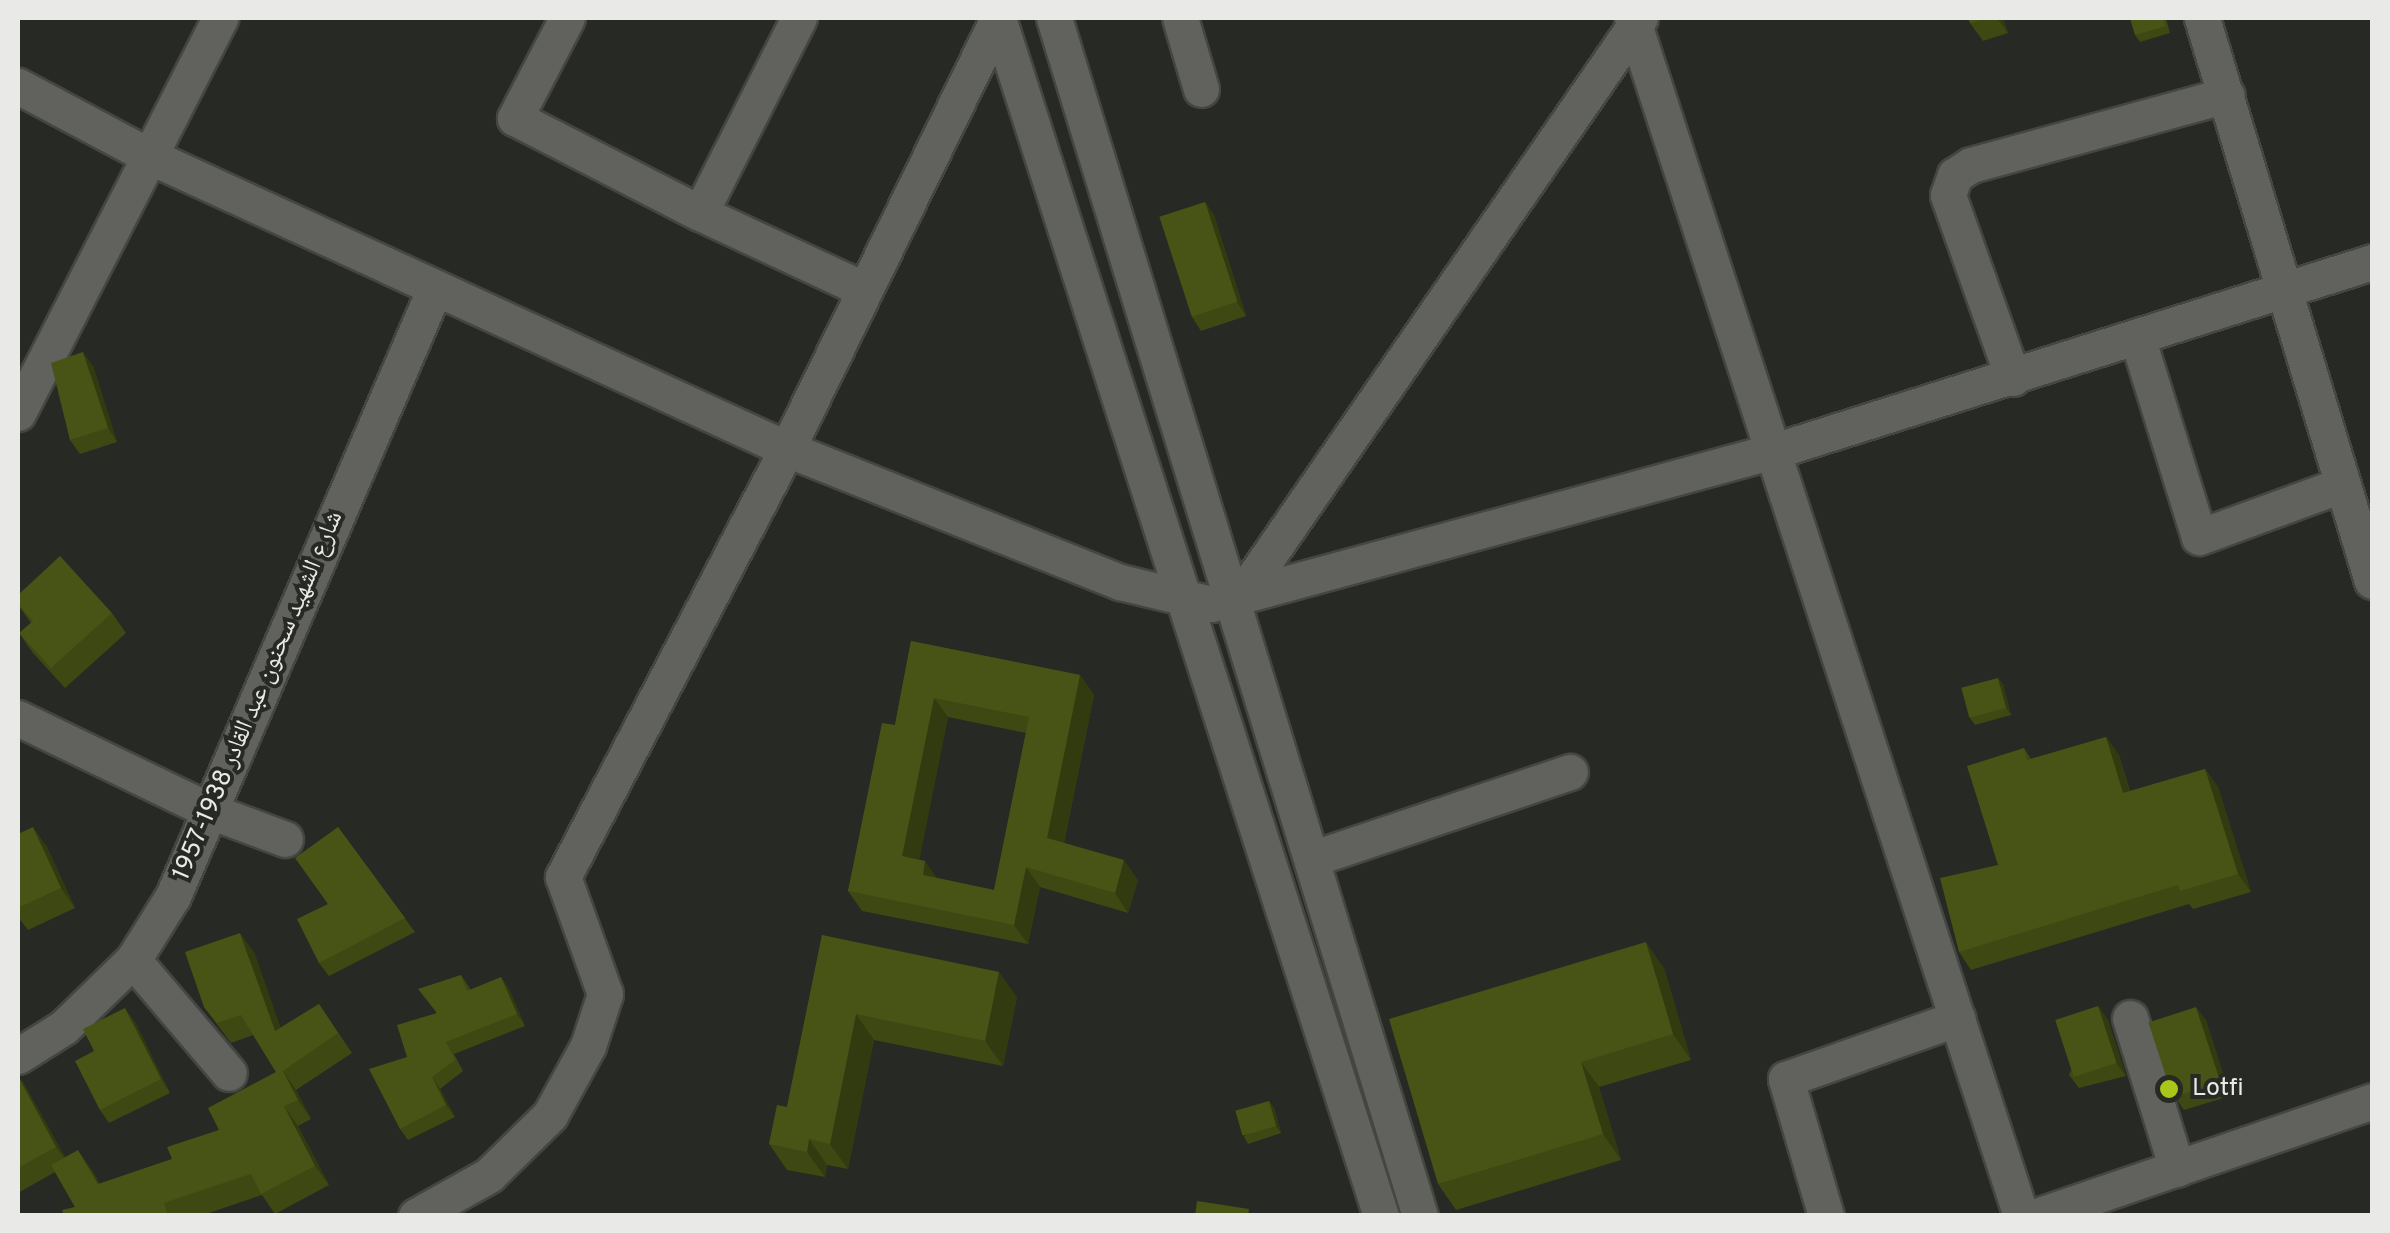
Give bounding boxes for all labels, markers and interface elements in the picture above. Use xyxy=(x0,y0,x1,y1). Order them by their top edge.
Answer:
street label: شارع الشهيد سحنون عبد القادر 1938-1957 xyxy=(167,507,351,885)
place label: Lotfi xyxy=(2192,1074,2244,1104)
marker: Lotfi xyxy=(2156,1076,2182,1102)

